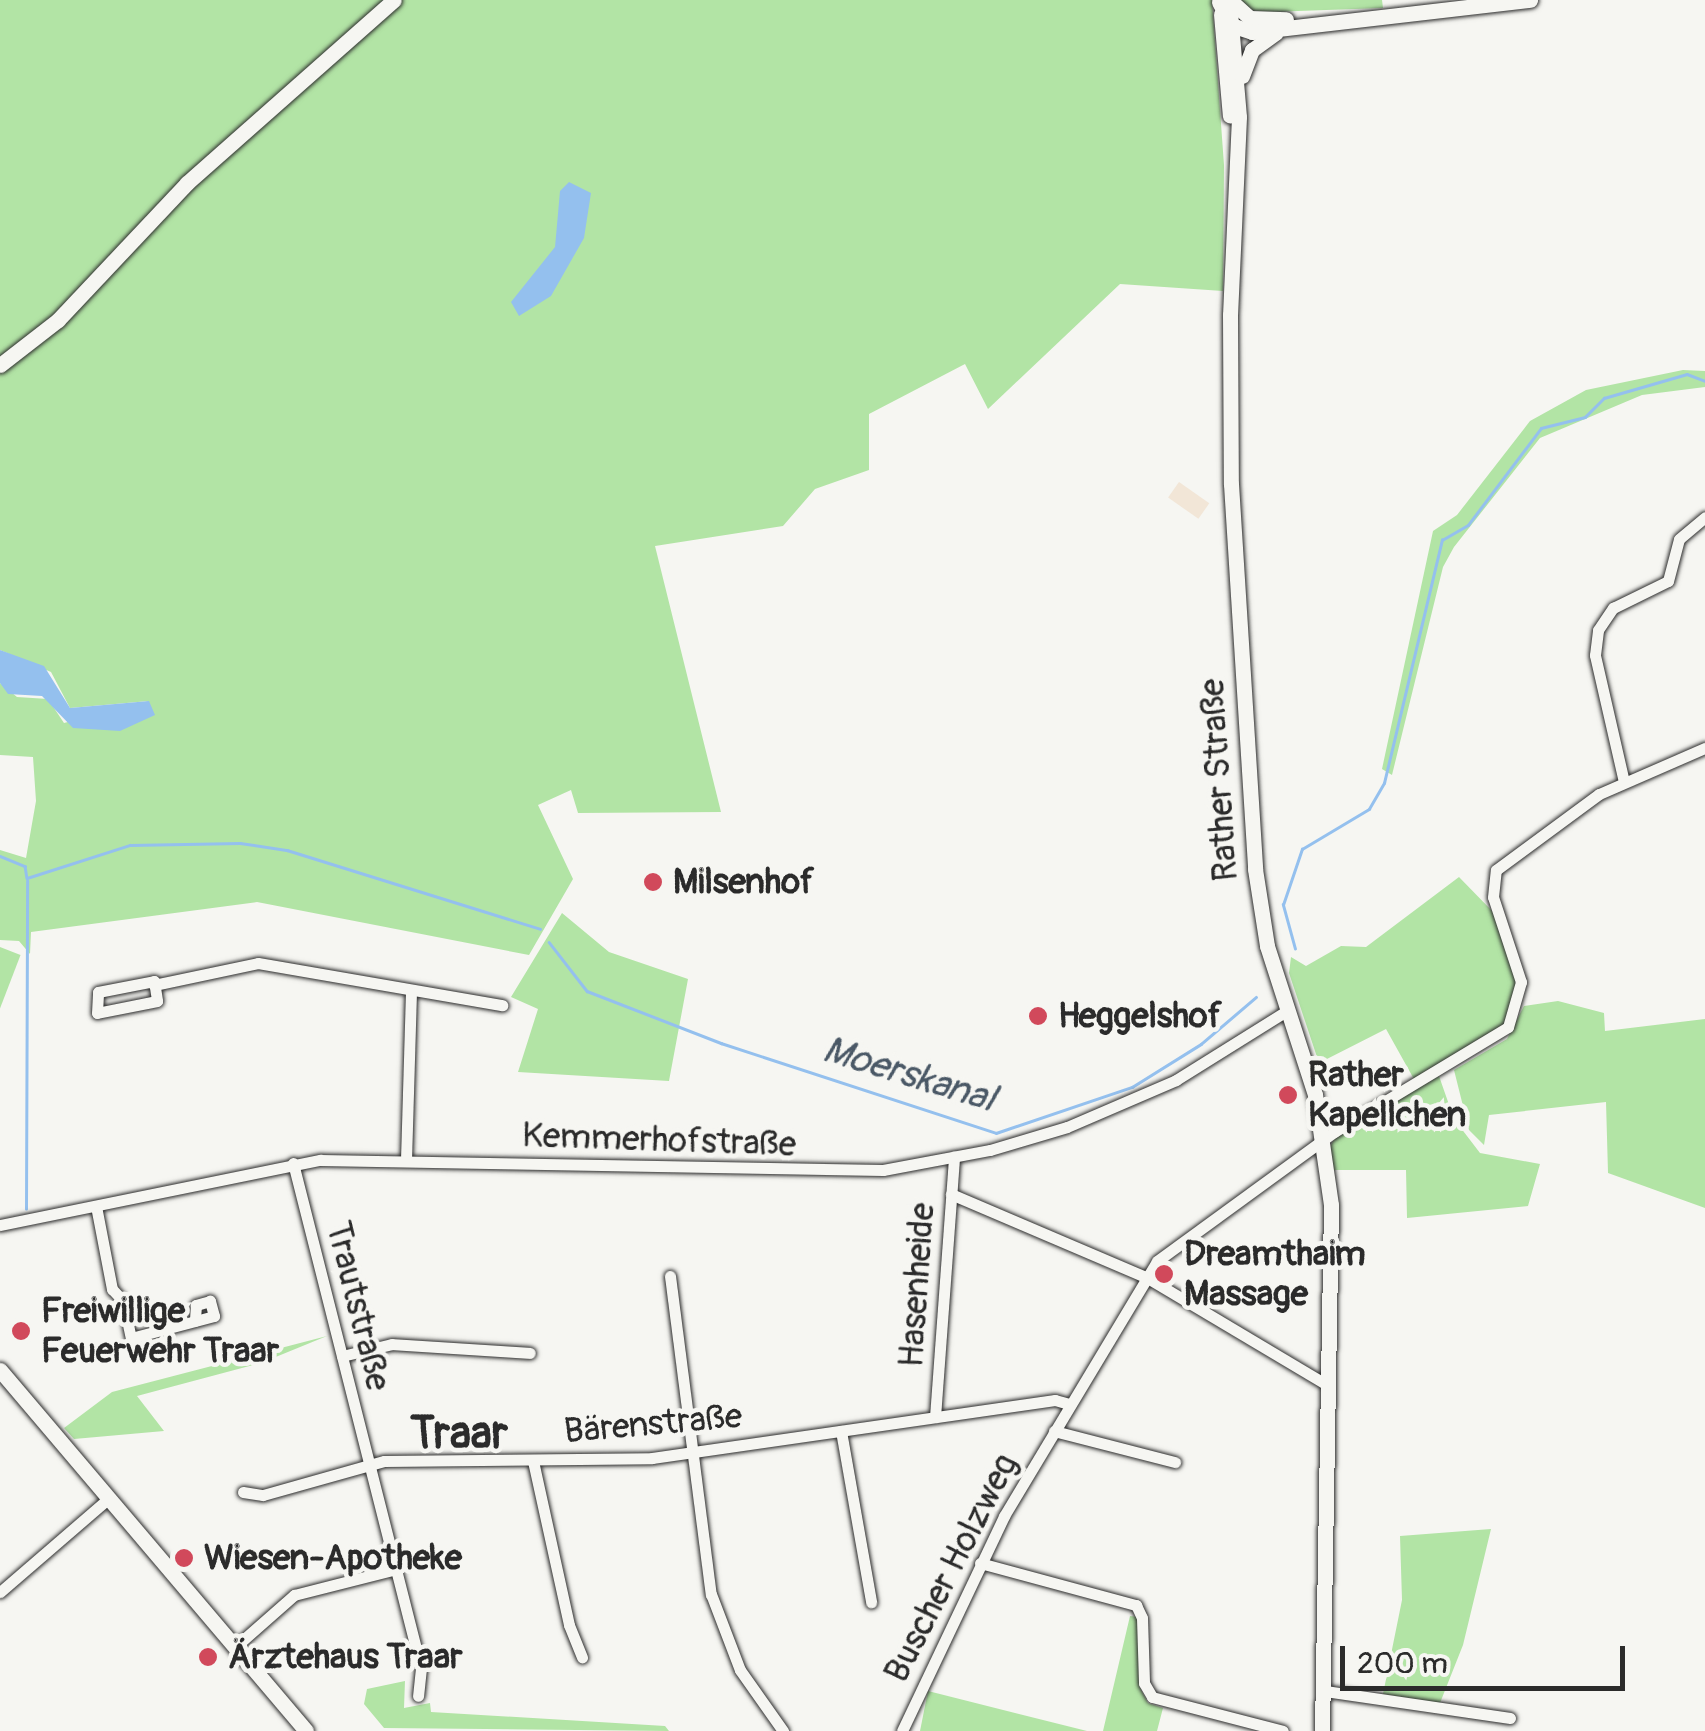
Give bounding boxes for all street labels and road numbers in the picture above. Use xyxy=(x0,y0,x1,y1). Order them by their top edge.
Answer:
street label: Rather Straße xyxy=(1191,677,1247,883)
street label: Kemmerhofstraße xyxy=(521,1114,797,1166)
street label: Hasenheide xyxy=(890,1201,944,1369)
street label: Trautstraße xyxy=(317,1217,399,1395)
street label: Bärenstraße xyxy=(562,1395,744,1453)
street label: Buscher Holzweg xyxy=(875,1447,1027,1689)

